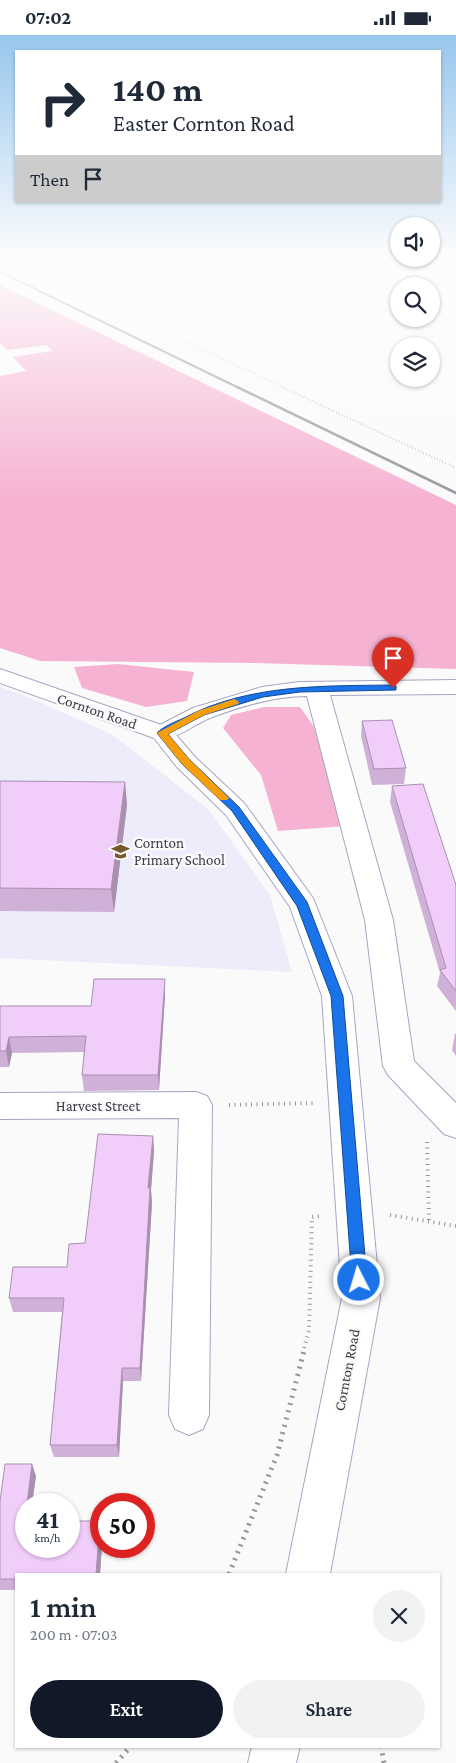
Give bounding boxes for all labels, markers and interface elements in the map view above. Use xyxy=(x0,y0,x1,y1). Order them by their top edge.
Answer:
text: 07:02 xyxy=(25,7,71,28)
icon: right xyxy=(30,70,95,135)
text: 140 m xyxy=(113,70,203,109)
text: Easter Cornton Road xyxy=(113,111,295,136)
icon: arrive xyxy=(79,165,107,193)
text: Then xyxy=(30,169,69,190)
map controls xyxy=(390,217,440,387)
button: sound xyxy=(390,217,440,267)
button: search xyxy=(390,277,440,327)
button: layers xyxy=(390,337,440,387)
pin xyxy=(372,637,414,688)
icon: arrive xyxy=(379,644,407,672)
street label: Cornton Road xyxy=(55,690,139,732)
place label: Cornton Primary School xyxy=(134,835,225,869)
school or university icon: Cornton Primary School xyxy=(110,842,130,862)
street label: Harvest Street xyxy=(56,1098,141,1114)
position arrow xyxy=(332,1253,384,1305)
street label: Cornton Road xyxy=(331,1328,363,1412)
speed limit sign: 50 xyxy=(90,1493,155,1558)
text: 41 xyxy=(36,1506,59,1533)
text: km/h xyxy=(35,1531,60,1545)
text: 1 min xyxy=(30,1590,97,1623)
button: close xyxy=(373,1590,425,1642)
text: 200 m · 07:03 xyxy=(30,1626,117,1643)
button: Exit xyxy=(30,1680,223,1738)
button: Share xyxy=(233,1680,425,1738)

